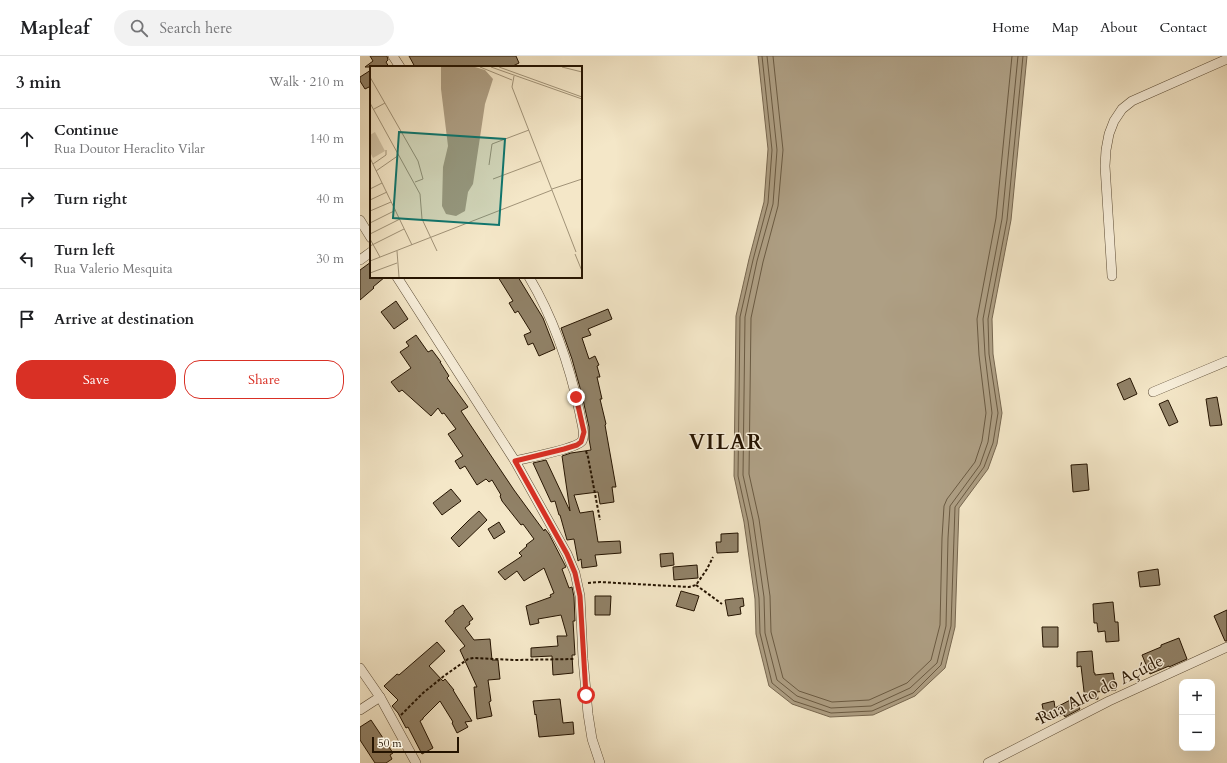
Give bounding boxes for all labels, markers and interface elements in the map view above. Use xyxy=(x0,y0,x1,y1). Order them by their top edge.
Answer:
search box xyxy=(114,10,394,46)
text: Mapleaf xyxy=(20,15,90,41)
icon: search xyxy=(128,17,150,39)
text: Search here xyxy=(160,18,232,38)
text: Home xyxy=(992,18,1030,37)
text: Map xyxy=(1052,18,1078,37)
text: About xyxy=(1100,18,1137,37)
text: Contact xyxy=(1159,18,1207,37)
inset map xyxy=(370,66,582,278)
text: 3 min xyxy=(16,71,61,94)
text: Walk · 210 m xyxy=(269,73,344,91)
text: Continue xyxy=(54,120,119,140)
icon: ahead xyxy=(16,128,38,150)
text: 140 m xyxy=(310,130,344,148)
text: Rua Doutor Heraclito Vilar xyxy=(54,140,205,158)
icon: right xyxy=(16,188,38,210)
text: Turn right xyxy=(54,189,127,209)
text: 40 m xyxy=(316,190,344,208)
text: Turn left xyxy=(54,240,115,260)
icon: left xyxy=(16,248,38,270)
text: 30 m xyxy=(316,250,344,268)
text: Rua Valerio Mesquita xyxy=(54,260,173,278)
icon: arrive xyxy=(16,308,38,330)
text: Arrive at destination xyxy=(54,309,194,329)
button: Save xyxy=(16,360,176,399)
button: Share xyxy=(184,360,344,399)
route end xyxy=(567,388,585,406)
district label: VILAR xyxy=(689,428,763,457)
street label: Rua Alto do Açúde xyxy=(1033,649,1167,730)
map controls xyxy=(1179,679,1215,751)
button: + xyxy=(1179,679,1215,715)
route start xyxy=(577,686,595,704)
button: − xyxy=(1179,715,1215,751)
scale bar xyxy=(372,735,459,754)
text: 50 m xyxy=(378,736,402,751)

